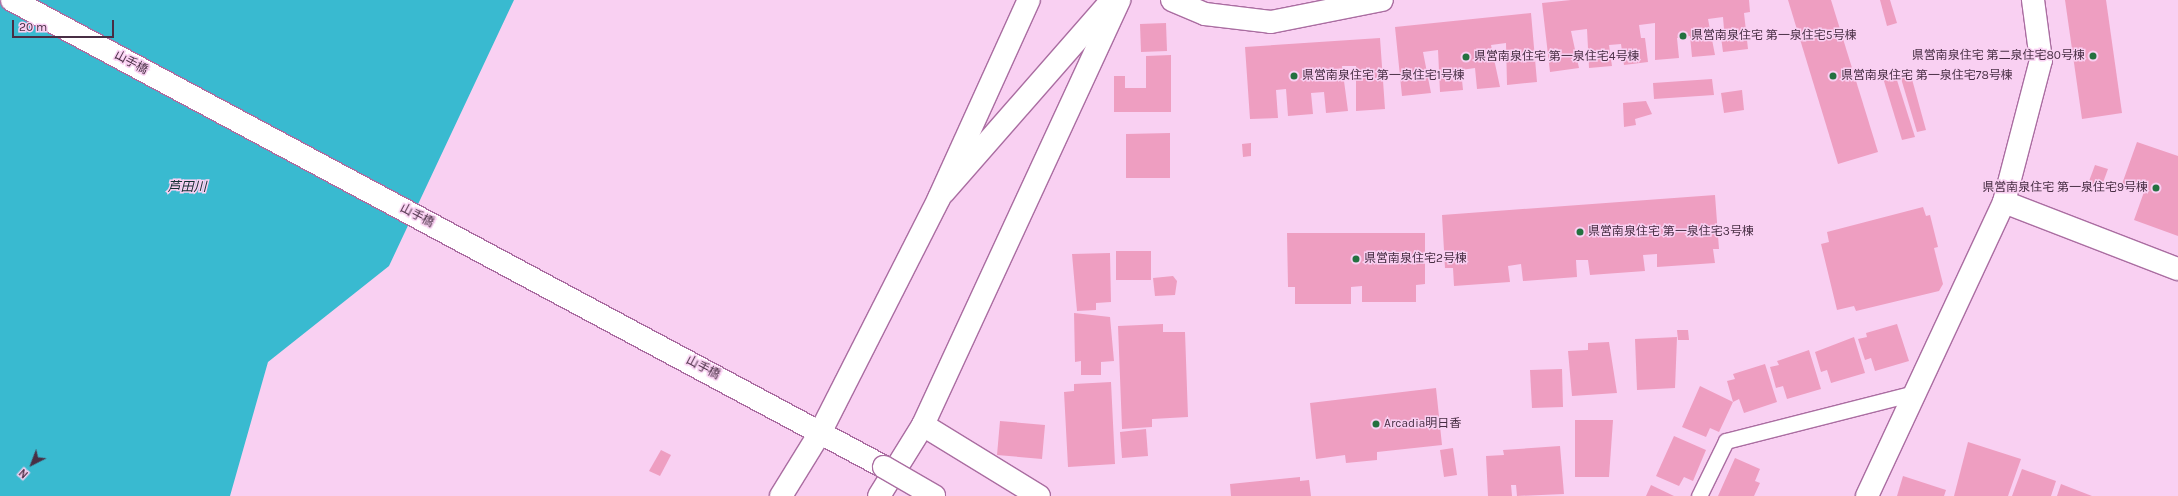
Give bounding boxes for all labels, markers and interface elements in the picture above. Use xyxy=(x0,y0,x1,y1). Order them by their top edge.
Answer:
scale bar xyxy=(14,12,116,38)
text: 20 m xyxy=(19,20,47,34)
place label: 県営南泉住宅 第一泉住宅5号棟 xyxy=(1691,29,1857,43)
marker: 県営南泉住宅 第一泉住宅5号棟 xyxy=(1678,31,1688,41)
street label: 山手橋 xyxy=(112,48,150,78)
place label: 県営南泉住宅 第二泉住宅80号棟 xyxy=(1912,49,2085,63)
place label: 県営南泉住宅 第一泉住宅4号棟 xyxy=(1474,50,1640,64)
marker: 県営南泉住宅 第二泉住宅80号棟 xyxy=(2088,51,2098,61)
marker: 県営南泉住宅 第一泉住宅4号棟 xyxy=(1461,52,1471,62)
place label: 県営南泉住宅 第一泉住宅1号棟 xyxy=(1302,69,1465,83)
place label: 県営南泉住宅 第一泉住宅78号棟 xyxy=(1841,69,2013,83)
marker: 県営南泉住宅 第一泉住宅1号棟 xyxy=(1289,71,1299,81)
marker: 県営南泉住宅 第一泉住宅78号棟 xyxy=(1828,71,1838,81)
water label: 芦田川 xyxy=(168,179,206,195)
place label: 県営南泉住宅 第一泉住宅9号棟 xyxy=(1982,181,2148,195)
marker: 県営南泉住宅 第一泉住宅9号棟 xyxy=(2151,183,2161,193)
street label: 山手橋 xyxy=(398,201,436,231)
place label: 県営南泉住宅 第一泉住宅3号棟 xyxy=(1588,225,1754,239)
marker: 県営南泉住宅 第一泉住宅3号棟 xyxy=(1575,227,1585,237)
place label: 県営南泉住宅2号棟 xyxy=(1364,252,1467,266)
marker: 県営南泉住宅2号棟 xyxy=(1351,254,1361,264)
street label: 山手橋 xyxy=(684,353,722,383)
place label: Arcadia明日香 xyxy=(1384,417,1461,431)
marker: Arcadia明日香 xyxy=(1371,419,1381,429)
north arrow xyxy=(12,444,52,484)
text: N xyxy=(16,466,31,481)

